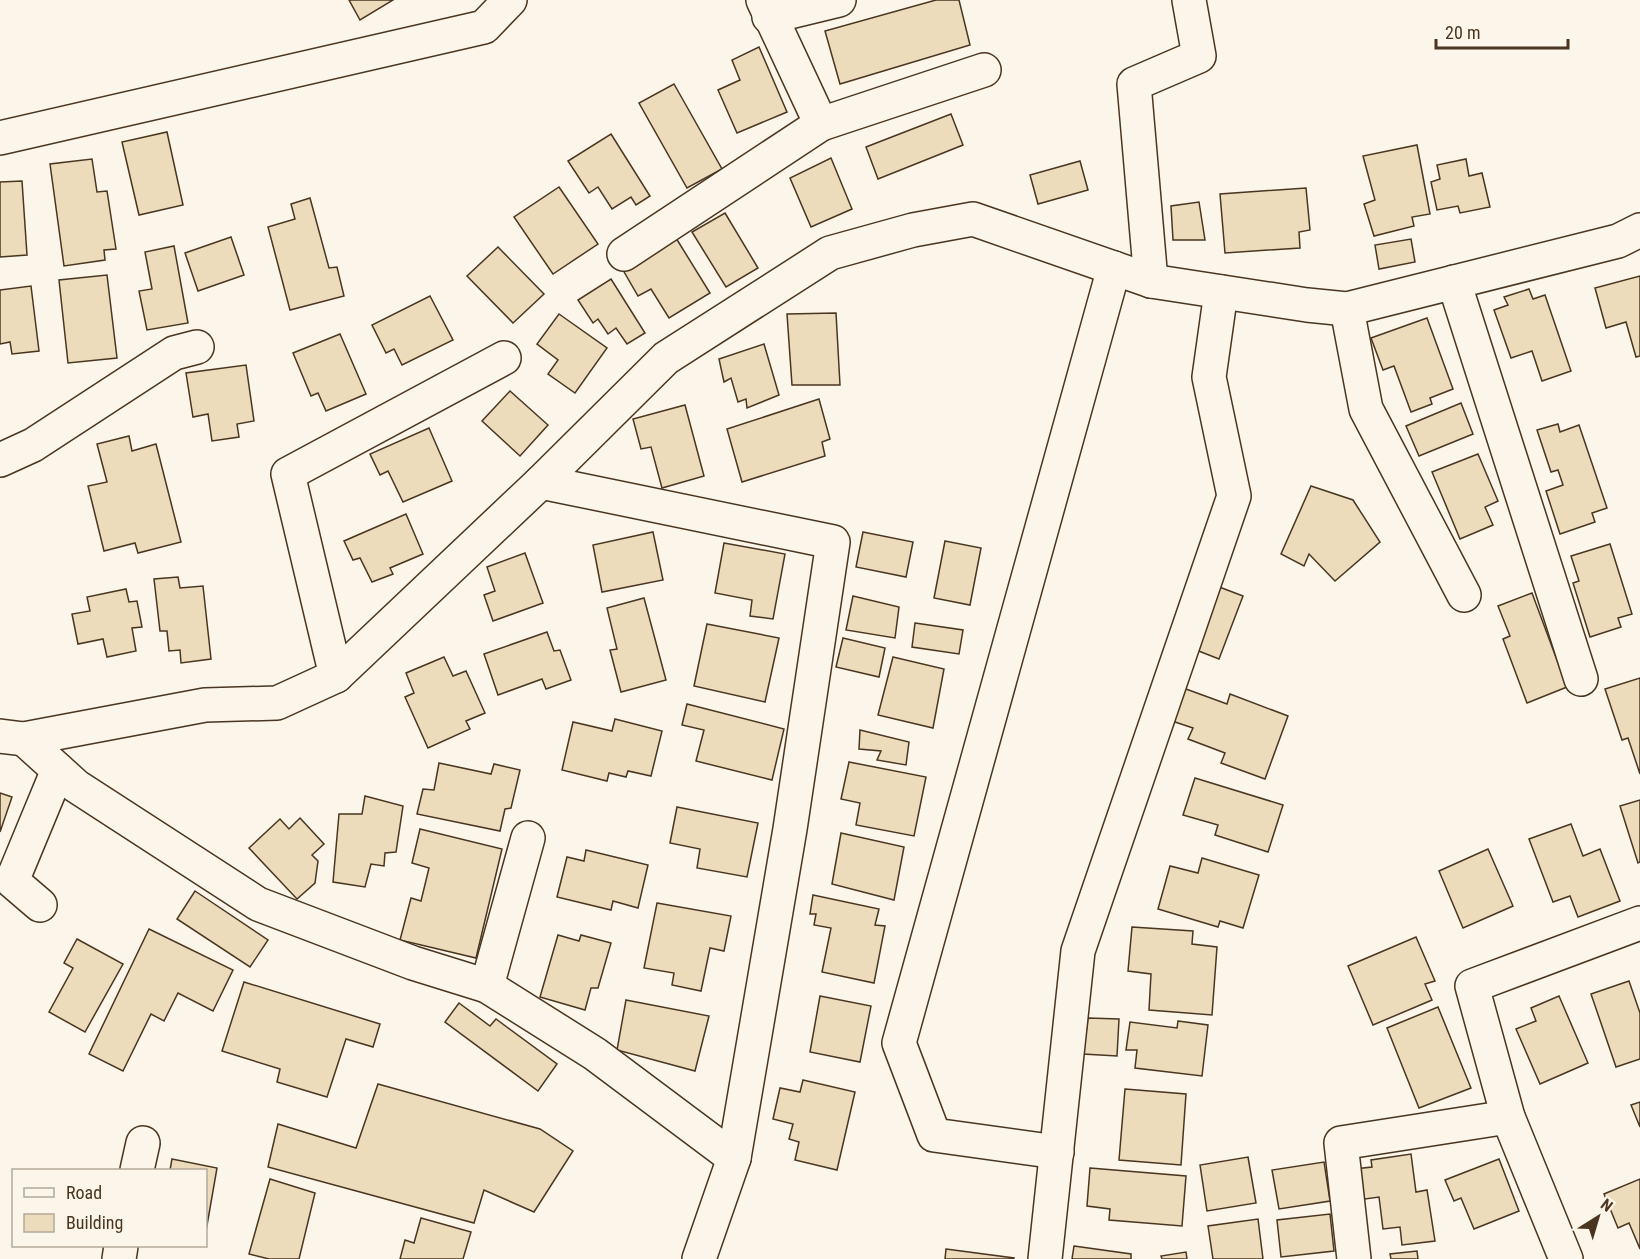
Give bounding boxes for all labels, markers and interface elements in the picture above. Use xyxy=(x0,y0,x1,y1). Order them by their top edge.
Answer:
scale bar xyxy=(1436,12,1568,50)
text: 20 m xyxy=(1445,22,1480,43)
legend xyxy=(12,1169,207,1247)
text: Road xyxy=(66,1182,102,1203)
north arrow xyxy=(1568,1187,1628,1247)
text: N xyxy=(1597,1195,1616,1216)
text: Building xyxy=(66,1212,123,1233)

